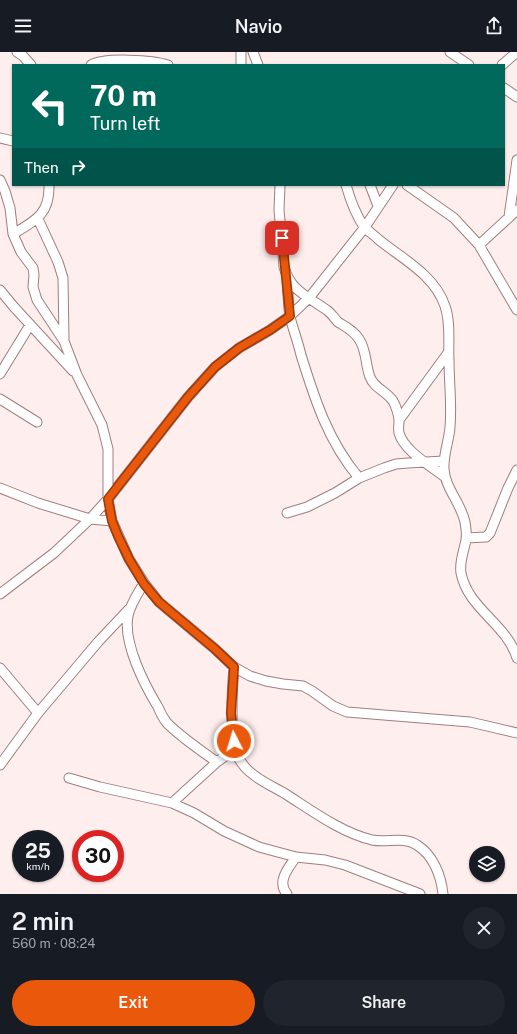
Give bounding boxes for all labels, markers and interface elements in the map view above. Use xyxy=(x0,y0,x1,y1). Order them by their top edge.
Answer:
icon: menu xyxy=(12,15,34,37)
icon: share xyxy=(483,15,505,37)
text: Navio xyxy=(235,16,282,37)
text: 70 m xyxy=(90,79,157,112)
icon: left xyxy=(24,80,76,132)
text: Turn left xyxy=(90,113,160,134)
icon: right xyxy=(67,156,89,178)
text: Then xyxy=(24,159,59,176)
pin xyxy=(265,221,299,255)
icon: arrive xyxy=(271,227,293,249)
position arrow xyxy=(213,720,255,762)
speed limit sign: 30 xyxy=(72,830,124,882)
text: 25 xyxy=(25,839,51,863)
map controls xyxy=(469,846,505,882)
button: layers xyxy=(469,846,505,882)
text: km/h xyxy=(26,860,50,872)
text: 2 min xyxy=(12,907,74,935)
button: close xyxy=(463,907,505,949)
text: 560 m · 08:24 xyxy=(12,936,95,951)
button: Exit xyxy=(12,980,255,1026)
button: Share xyxy=(263,980,505,1026)

